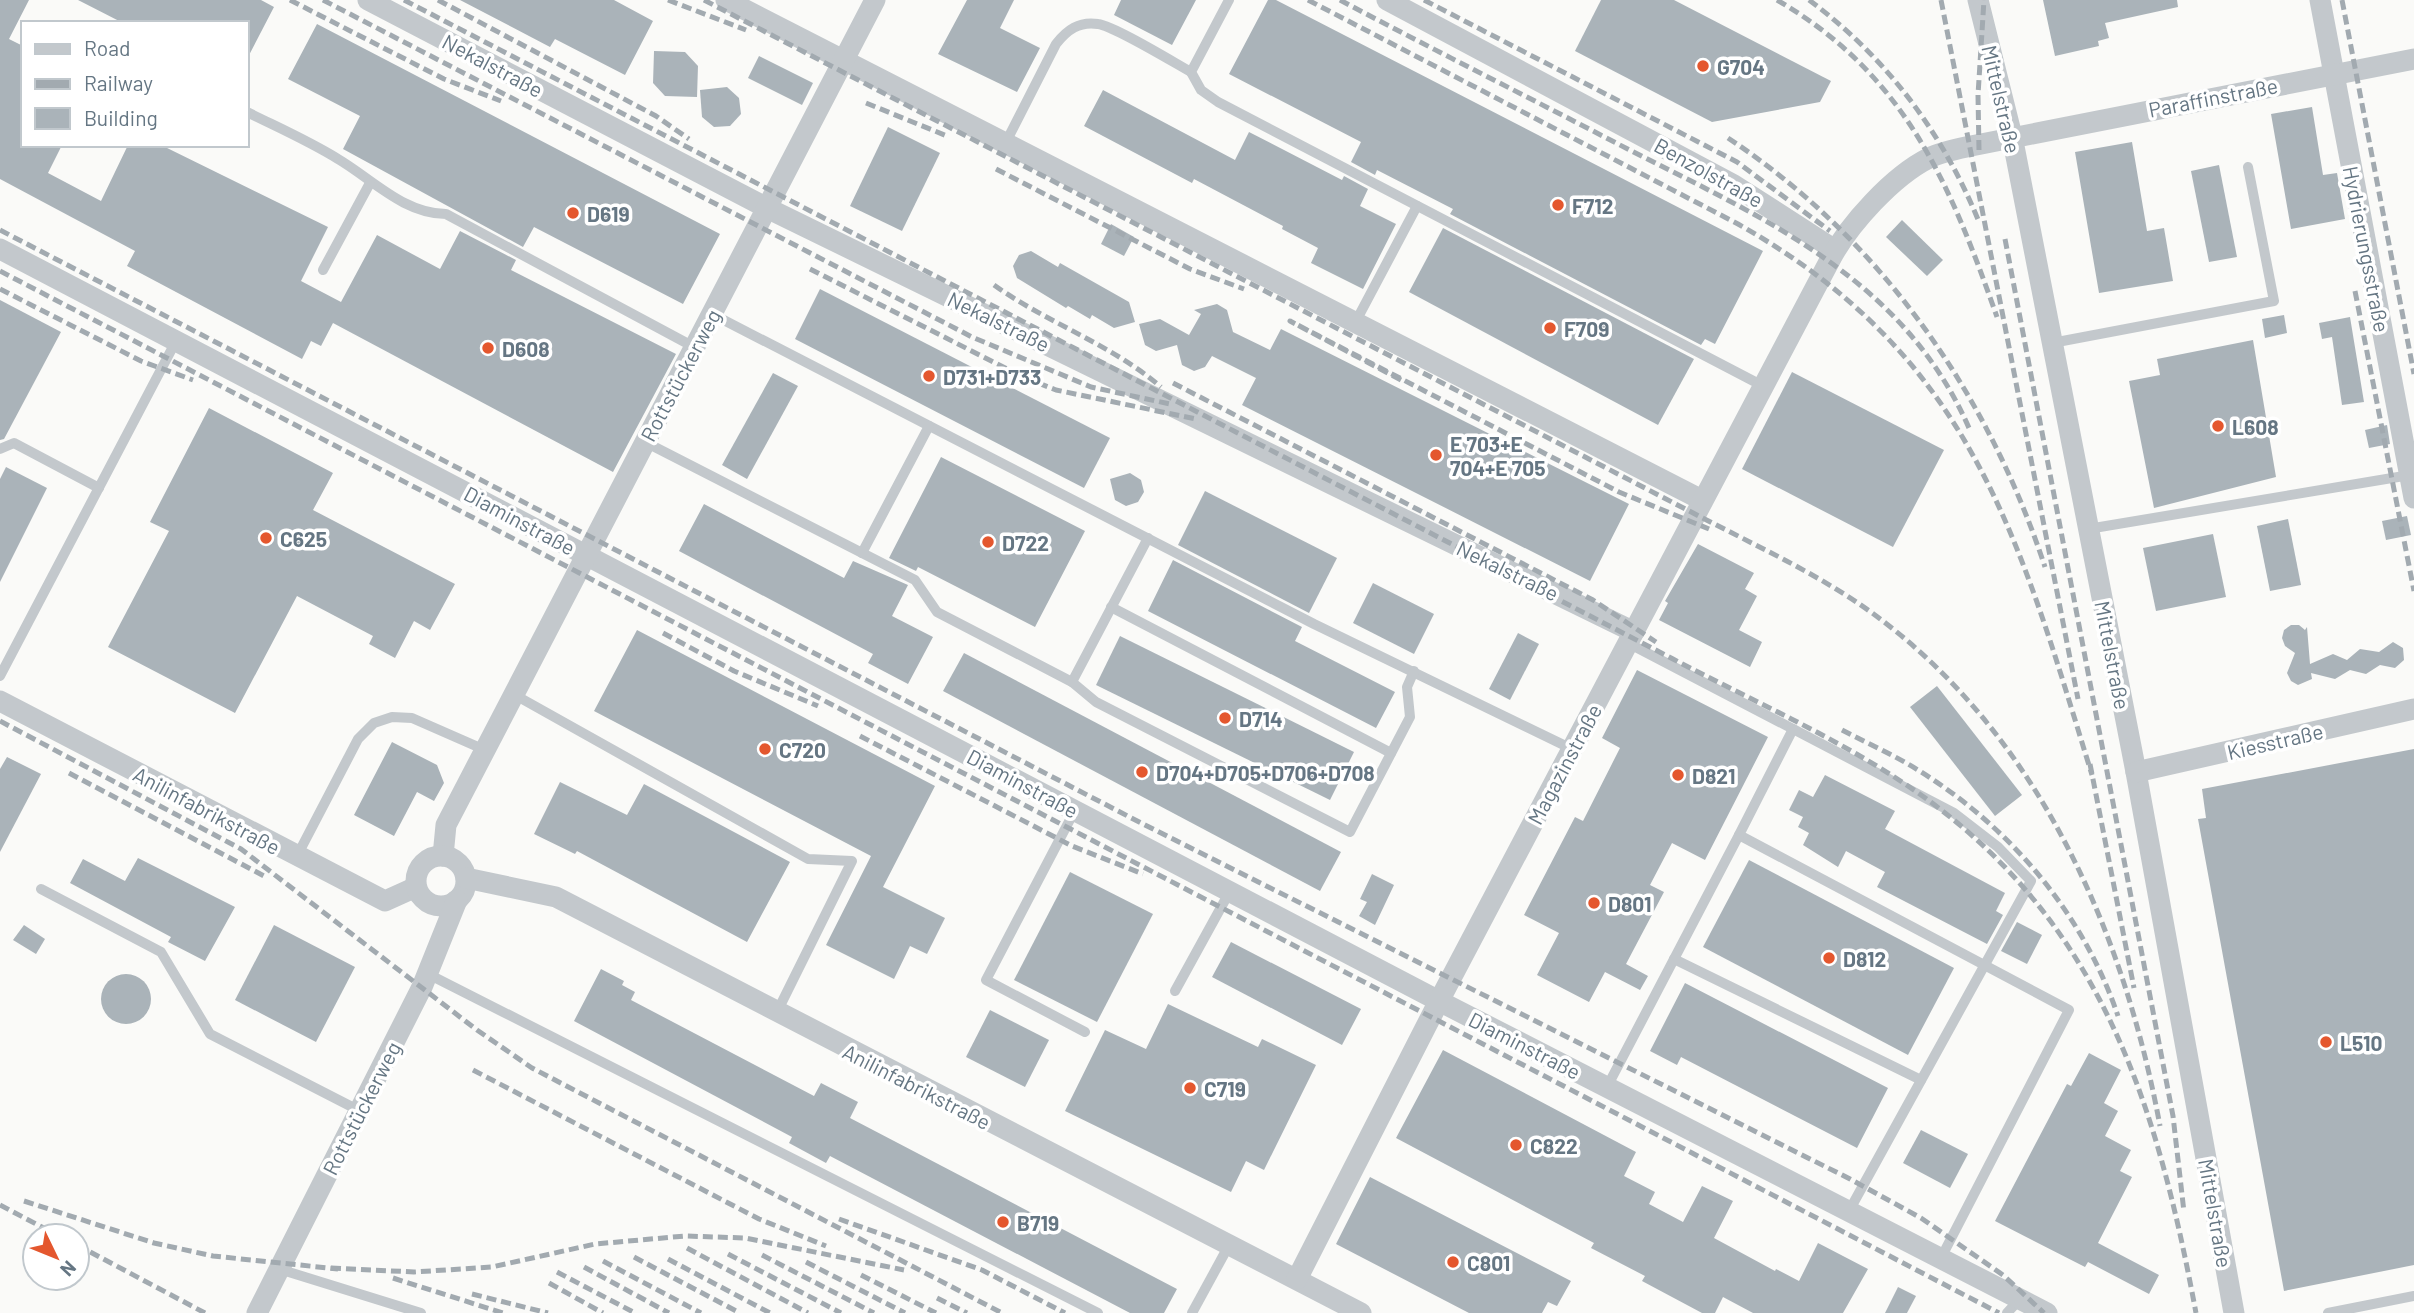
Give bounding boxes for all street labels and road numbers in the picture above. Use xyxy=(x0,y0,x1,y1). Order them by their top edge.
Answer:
street label: Nekalstraße xyxy=(438,28,548,102)
street label: Mittelstraße xyxy=(1977,42,2027,156)
street label: Paraffinstraße xyxy=(2146,72,2280,122)
street label: Benzolstraße xyxy=(1650,132,1768,212)
street label: Hydrierungsstraße xyxy=(2339,164,2395,334)
street label: Nekalstraße xyxy=(944,286,1054,356)
street label: Rottstückerweg xyxy=(635,305,725,445)
street label: Diaminstraße xyxy=(460,480,580,560)
street label: Nekalstraße xyxy=(1453,535,1563,605)
street label: Mittelstraße xyxy=(2090,598,2136,712)
street label: Magazinstraße xyxy=(1522,700,1606,828)
street label: Kiesstraße xyxy=(2224,718,2326,764)
street label: Diaminstraße xyxy=(963,743,1083,823)
street label: Anilinfabrikstraße xyxy=(129,761,285,859)
street label: Diaminstraße xyxy=(1465,1006,1585,1084)
street label: Rottstückerweg xyxy=(317,1037,405,1179)
street label: Anilinfabrikstraße xyxy=(839,1038,995,1134)
street label: Mittelstraße xyxy=(2194,1157,2238,1269)

